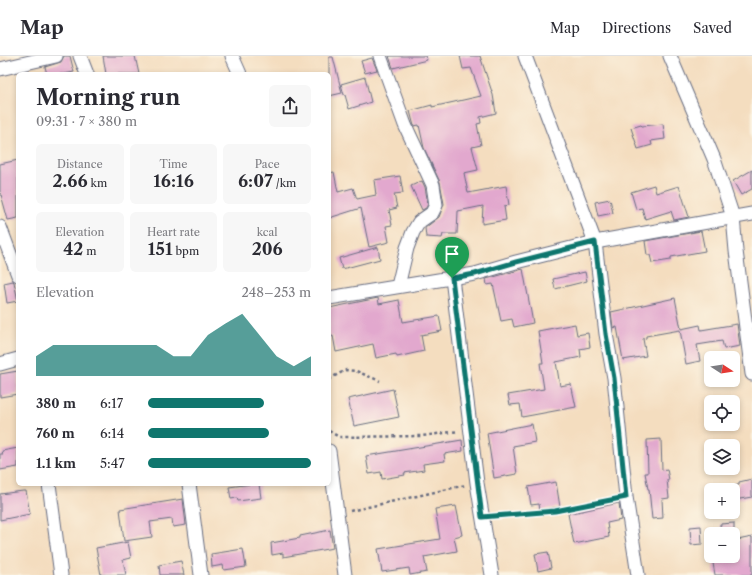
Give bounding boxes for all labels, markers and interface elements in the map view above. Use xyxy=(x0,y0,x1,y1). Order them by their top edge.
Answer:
text: Map xyxy=(20,16,64,39)
text: Map xyxy=(550,19,580,37)
text: Directions xyxy=(602,19,671,37)
text: Saved xyxy=(693,19,732,37)
text: Morning run xyxy=(36,84,180,111)
button: share xyxy=(269,85,311,127)
text: 09:31 · 7 × 380 m xyxy=(36,113,137,129)
text: Distance xyxy=(57,157,103,171)
text: Time xyxy=(160,157,187,171)
text: Pace xyxy=(255,157,280,171)
text: 2.66 xyxy=(53,171,88,191)
text: 16:16 xyxy=(153,171,194,191)
text: 6:07 xyxy=(238,171,273,191)
text: km xyxy=(88,176,107,190)
text: /km xyxy=(273,176,296,190)
text: Elevation xyxy=(55,225,104,239)
text: Heart rate xyxy=(147,225,200,239)
text: kcal xyxy=(257,225,278,239)
pin xyxy=(435,237,469,278)
text: 42 xyxy=(63,239,83,259)
text: 151 xyxy=(148,239,173,259)
text: 206 xyxy=(252,239,283,259)
icon: arrive xyxy=(441,243,463,265)
text: m xyxy=(83,244,96,258)
text: bpm xyxy=(173,244,199,258)
text: Elevation xyxy=(36,284,94,300)
text: 248–253 m xyxy=(241,284,311,300)
north arrow xyxy=(704,351,740,387)
map controls xyxy=(704,351,740,563)
text: 380 m xyxy=(36,395,76,411)
text: 6:17 xyxy=(100,395,123,411)
button: locate xyxy=(704,395,740,431)
text: 760 m xyxy=(36,425,75,441)
text: 6:14 xyxy=(100,425,124,441)
button: layers xyxy=(704,439,740,475)
text: 1.1 km xyxy=(36,455,76,471)
text: 5:47 xyxy=(100,455,125,471)
button: + xyxy=(704,483,740,519)
button: − xyxy=(704,527,740,563)

